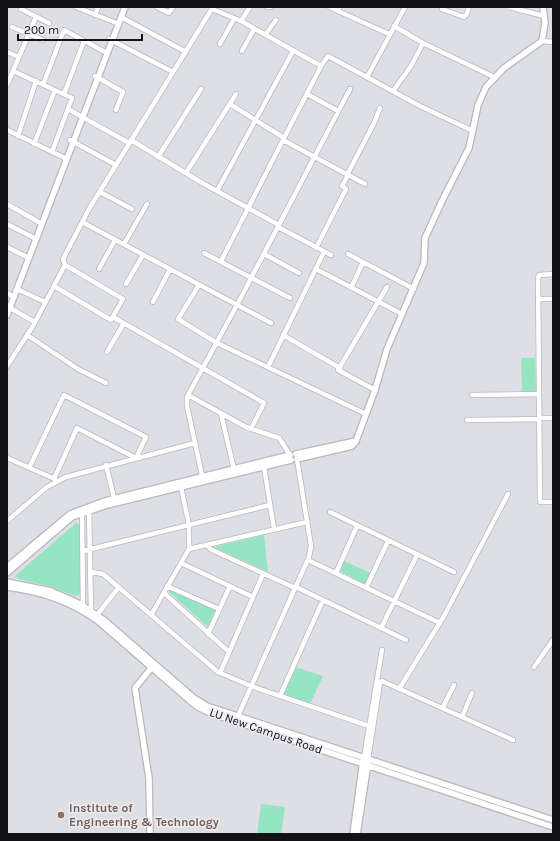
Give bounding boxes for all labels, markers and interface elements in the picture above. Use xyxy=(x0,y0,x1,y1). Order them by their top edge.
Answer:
scale bar xyxy=(18,16,142,42)
text: 200 m xyxy=(24,23,59,37)
street label: LU New Campus Road xyxy=(208,705,324,757)
place label: Institute of Engineering & Technology xyxy=(69,801,219,829)
marker: Institute of Engineering & Technology xyxy=(56,810,66,820)

